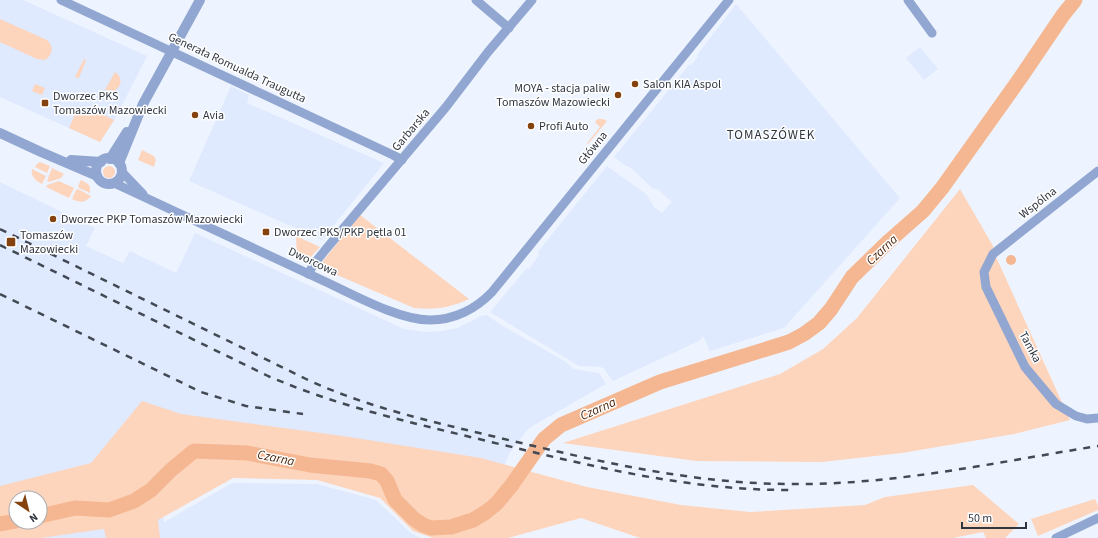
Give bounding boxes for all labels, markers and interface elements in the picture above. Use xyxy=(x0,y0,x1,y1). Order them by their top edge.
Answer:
street label: Generała Romualda Traugutta xyxy=(165,29,309,107)
place label: Salon KIA Aspol xyxy=(643,76,721,93)
marker: Salon KIA Aspol xyxy=(630,79,640,89)
place label: MOYA - stacja paliw Tomaszów Mazowiecki xyxy=(496,80,610,111)
place label: Dworzec PKS Tomaszów Mazowiecki xyxy=(53,88,167,119)
marker: MOYA - stacja paliw Tomaszów Mazowiecki xyxy=(613,90,623,100)
marker: Dworzec PKS Tomaszów Mazowiecki xyxy=(40,98,50,108)
street label: Garbarska xyxy=(388,105,434,155)
place label: Avia xyxy=(203,107,224,124)
marker: Avia xyxy=(190,110,200,120)
place label: Profi Auto xyxy=(539,118,589,135)
marker: Profi Auto xyxy=(526,121,536,131)
district label: TOMASZÓWEK xyxy=(727,126,815,144)
street label: Główna xyxy=(574,128,612,168)
street label: Wspólna xyxy=(1016,183,1060,223)
place label: Dworzec PKP Tomaszów Mazowiecki xyxy=(61,211,243,228)
marker: Dworzec PKP Tomaszów Mazowiecki xyxy=(48,214,58,224)
place label: Dworzec PKS/PKP pętla 01 xyxy=(274,224,407,241)
place label: Tomaszów Mazowiecki xyxy=(20,227,78,258)
marker: Dworzec PKS/PKP pętla 01 xyxy=(261,227,271,237)
water label: Czarna xyxy=(862,231,902,269)
marker: Tomaszów Mazowiecki xyxy=(5,236,17,248)
street label: Dworcowa xyxy=(286,243,340,281)
street label: Tamka xyxy=(1015,328,1045,366)
water label: Czarna xyxy=(577,393,619,425)
water label: Czarna xyxy=(256,446,296,470)
north arrow xyxy=(8,490,48,530)
scale bar xyxy=(962,504,1026,530)
text: N xyxy=(26,510,41,526)
text: 50 m xyxy=(968,510,992,527)

